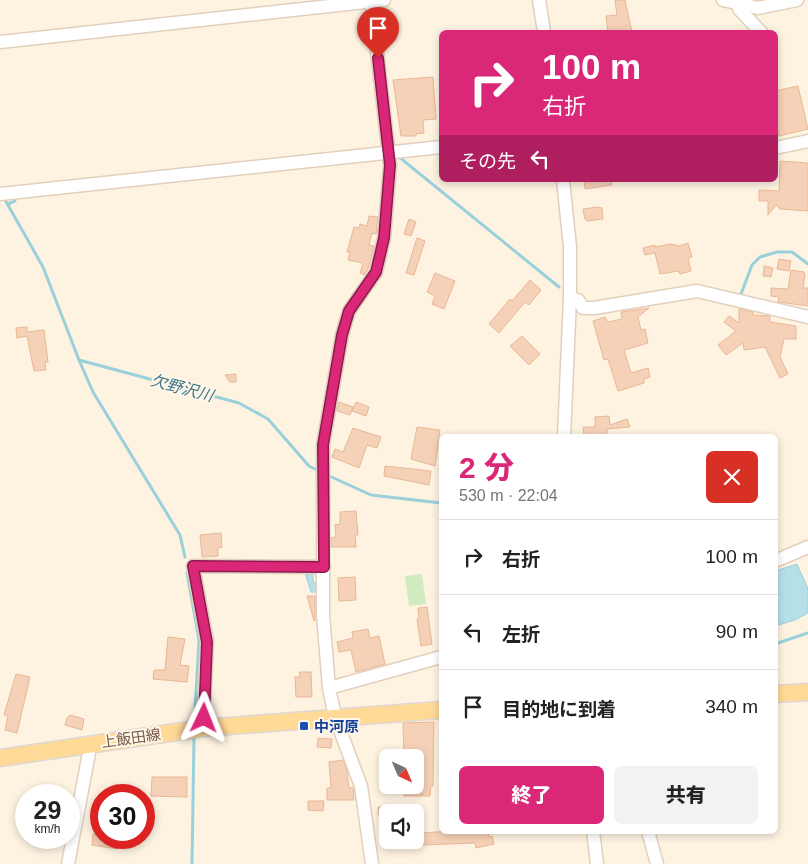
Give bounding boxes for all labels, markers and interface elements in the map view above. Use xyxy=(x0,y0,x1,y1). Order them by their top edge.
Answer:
pin xyxy=(357,7,399,58)
icon: arrive xyxy=(364,14,392,42)
text: 100 m xyxy=(542,47,641,86)
icon: right xyxy=(459,50,524,115)
text: 右折 xyxy=(542,94,586,119)
icon: left xyxy=(526,145,554,173)
text: その先 xyxy=(459,151,516,172)
water label: 欠野沢川 xyxy=(149,372,217,405)
text: 2 分 xyxy=(459,451,514,484)
button: close xyxy=(706,451,758,503)
text: 530 m · 22:04 xyxy=(459,487,558,504)
icon: right xyxy=(459,543,487,571)
text: 100 m xyxy=(705,546,758,567)
text: 右折 xyxy=(502,549,540,570)
icon: left xyxy=(459,618,487,646)
text: 90 m xyxy=(716,621,758,642)
text: 左折 xyxy=(502,624,540,645)
position arrow xyxy=(177,691,229,743)
icon: arrive xyxy=(459,693,487,721)
text: 340 m xyxy=(705,696,758,717)
text: 目的地に到着 xyxy=(502,699,616,720)
place label: 中河原 xyxy=(314,718,359,735)
marker: 中河原 xyxy=(298,720,310,732)
street label: 上飯田線 xyxy=(100,725,162,751)
north arrow xyxy=(379,749,424,794)
map controls xyxy=(379,749,424,849)
button: 終了 xyxy=(459,766,604,824)
button: 共有 xyxy=(614,766,758,824)
speed limit sign: 30 xyxy=(90,784,155,849)
text: 29 xyxy=(34,796,61,824)
button: sound xyxy=(379,804,424,849)
text: km/h xyxy=(34,822,61,836)

